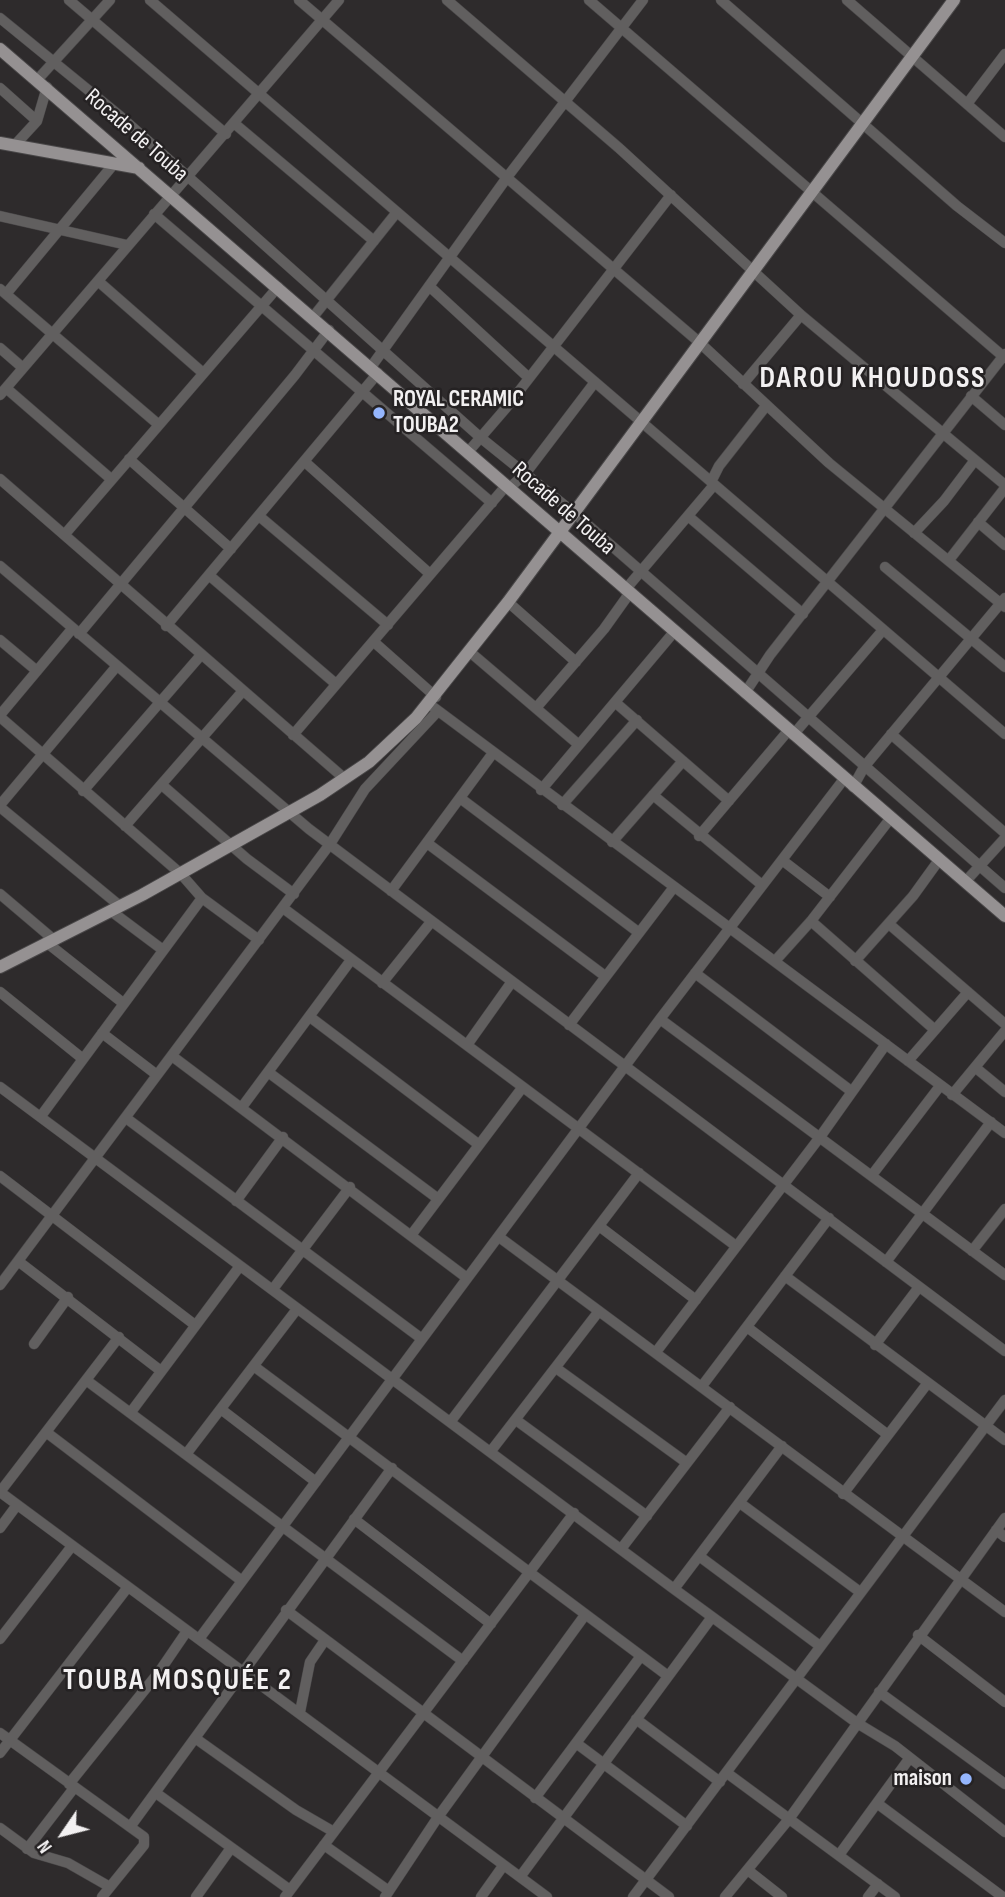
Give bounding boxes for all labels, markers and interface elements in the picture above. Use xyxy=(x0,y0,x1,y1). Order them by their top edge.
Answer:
street label: Rocade de Touba xyxy=(79,84,193,188)
district label: DAROU KHOUDOSS xyxy=(761,361,985,397)
place label: ROYAL CERAMIC TOUBA2 xyxy=(393,386,524,440)
marker: ROYAL CERAMIC TOUBA2 xyxy=(371,405,387,421)
street label: Rocade de Touba xyxy=(506,457,620,561)
district label: TOUBA MOSQUÉE 2 xyxy=(65,1663,291,1699)
place label: maison xyxy=(894,1765,952,1793)
marker: maison xyxy=(958,1771,974,1787)
north arrow xyxy=(28,1799,98,1869)
text: N xyxy=(33,1836,58,1857)

